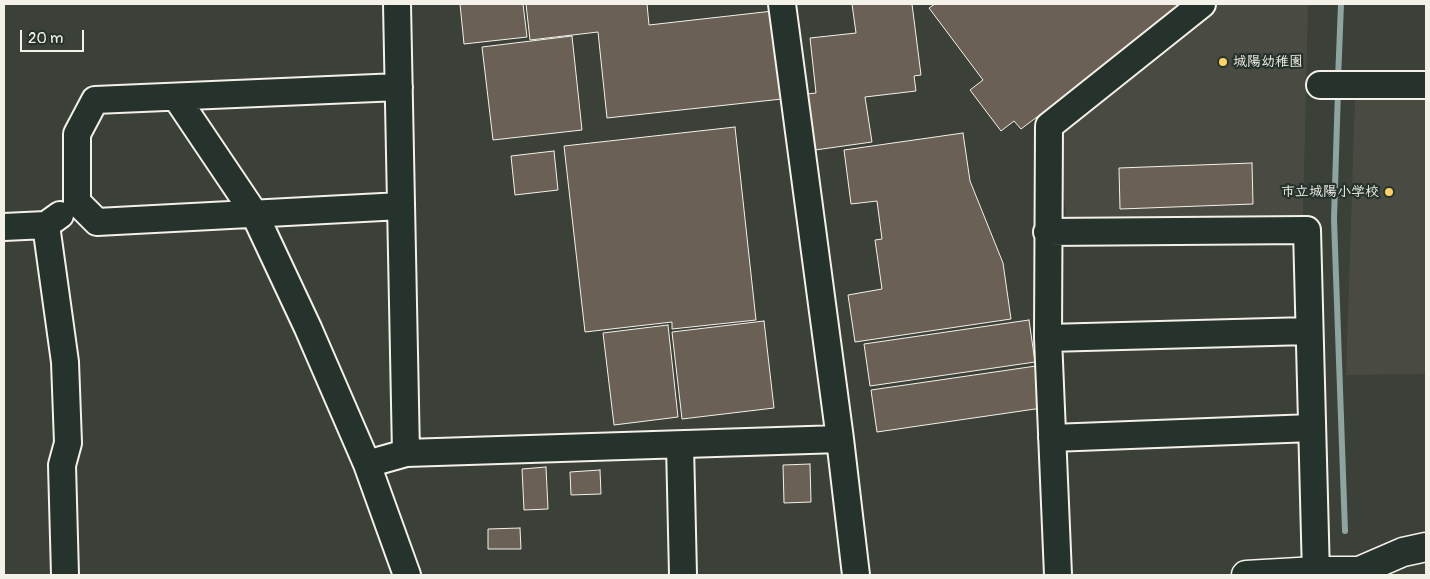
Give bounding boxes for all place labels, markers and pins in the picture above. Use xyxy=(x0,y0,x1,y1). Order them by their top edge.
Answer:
place label: 城陽幼稚園 xyxy=(1233,54,1303,70)
marker: 城陽幼稚園 xyxy=(1217,56,1229,68)
place label: 市立城陽小学校 xyxy=(1281,184,1379,200)
marker: 市立城陽小学校 xyxy=(1383,186,1395,198)

